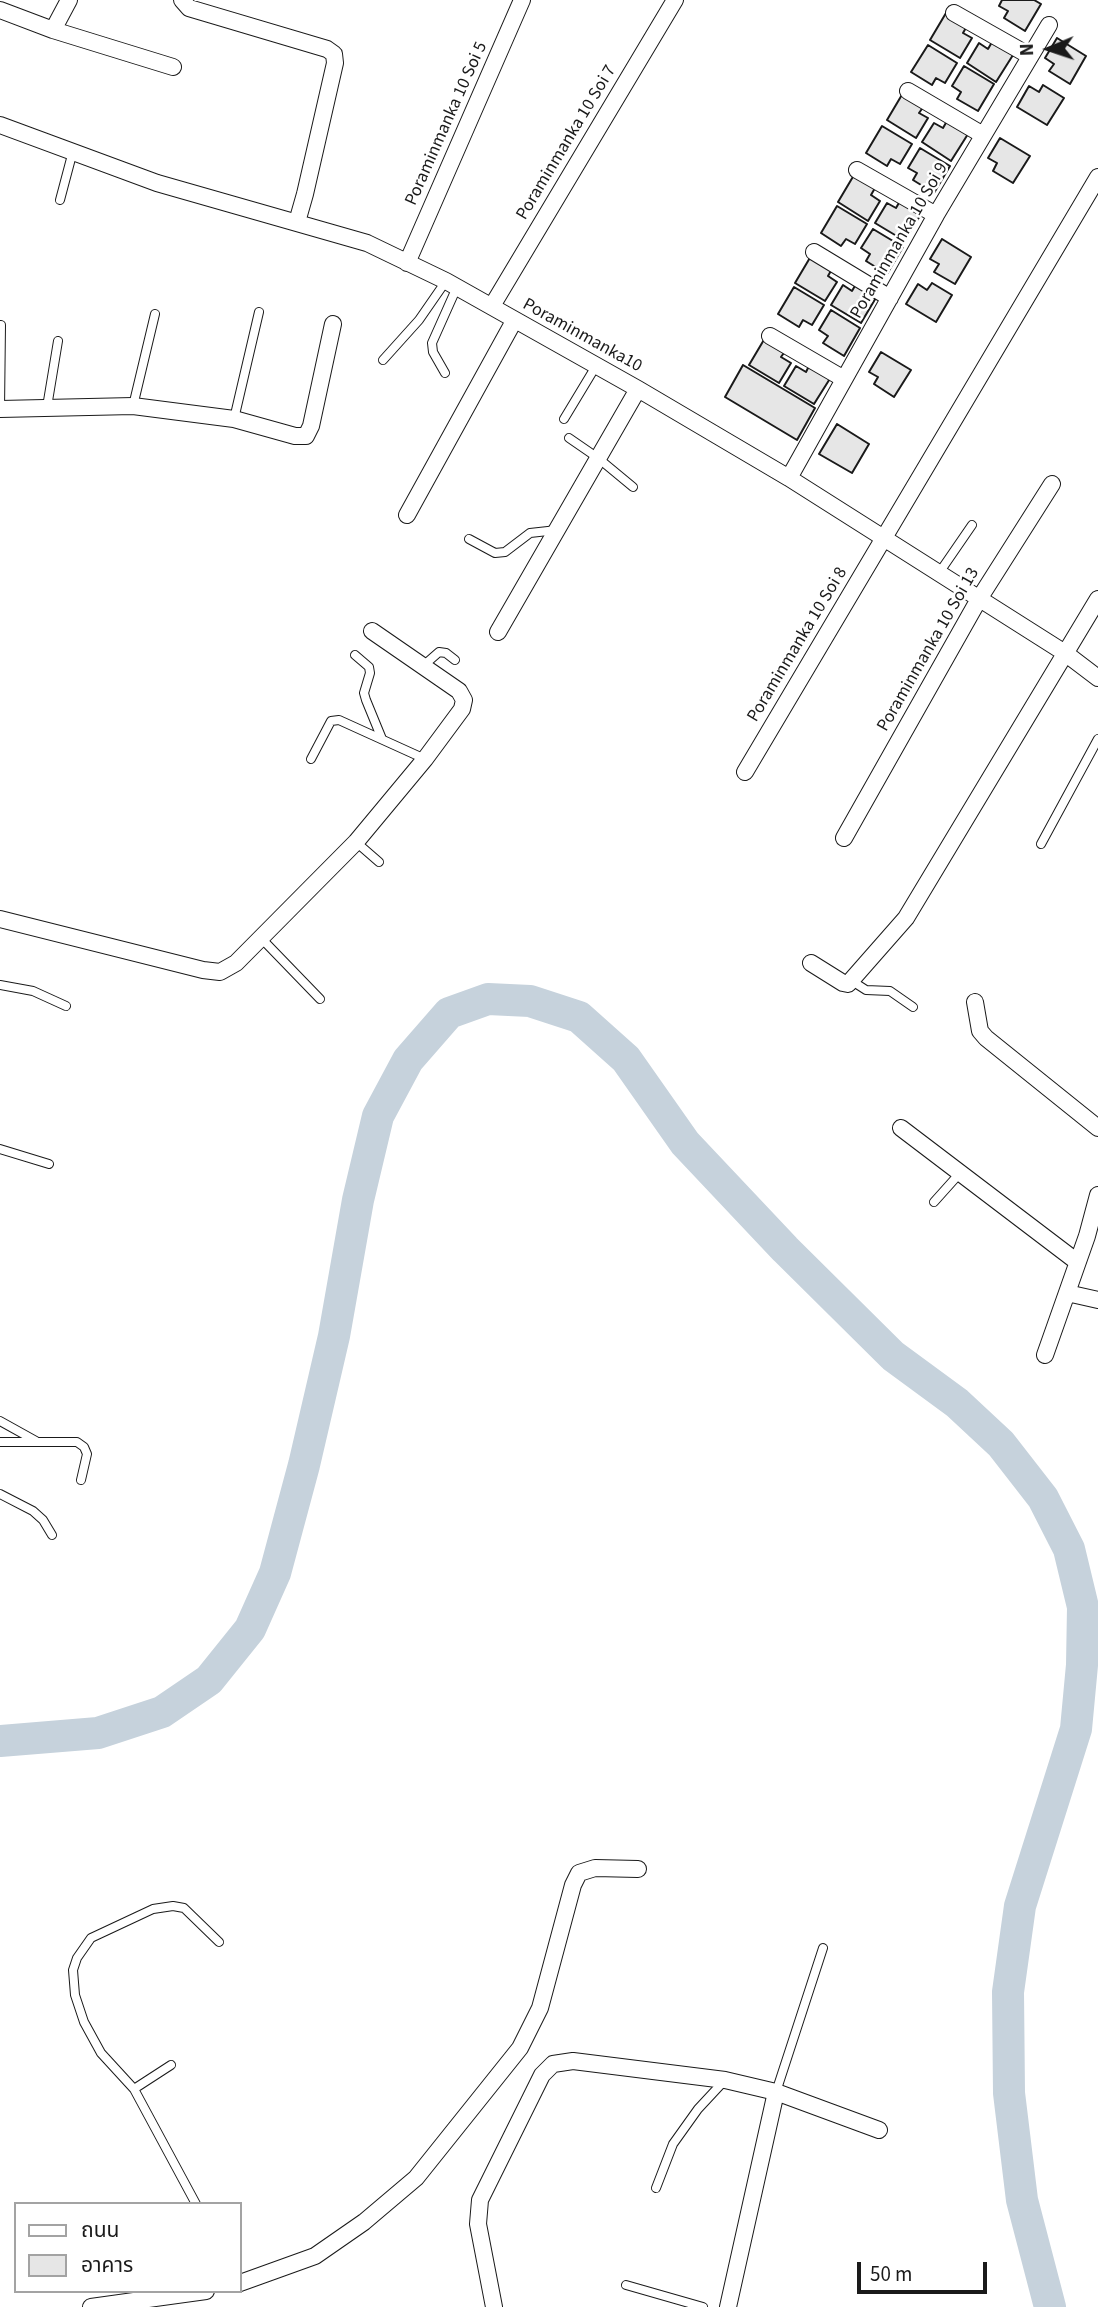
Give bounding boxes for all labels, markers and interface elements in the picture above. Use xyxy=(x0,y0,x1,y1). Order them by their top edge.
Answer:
north arrow xyxy=(1014,14,1084,84)
street label: Poraminmanka 10 Soi 5 xyxy=(401,39,493,209)
text: N xyxy=(1014,43,1041,57)
street label: Poraminmanka 10 Soi 7 xyxy=(512,62,622,224)
street label: Poraminmanka 10 Soi 9 xyxy=(846,159,954,323)
street label: Poraminmanka10 xyxy=(519,294,645,378)
street label: Poraminmanka 10 Soi 8 xyxy=(743,564,853,726)
street label: Poraminmanka 10 Soi 13 xyxy=(873,564,985,736)
legend xyxy=(14,2202,242,2293)
text: ถนน xyxy=(81,2215,119,2245)
scale bar xyxy=(860,2248,990,2292)
text: อาคาร xyxy=(81,2250,133,2280)
text: 50 m xyxy=(870,2259,912,2289)

